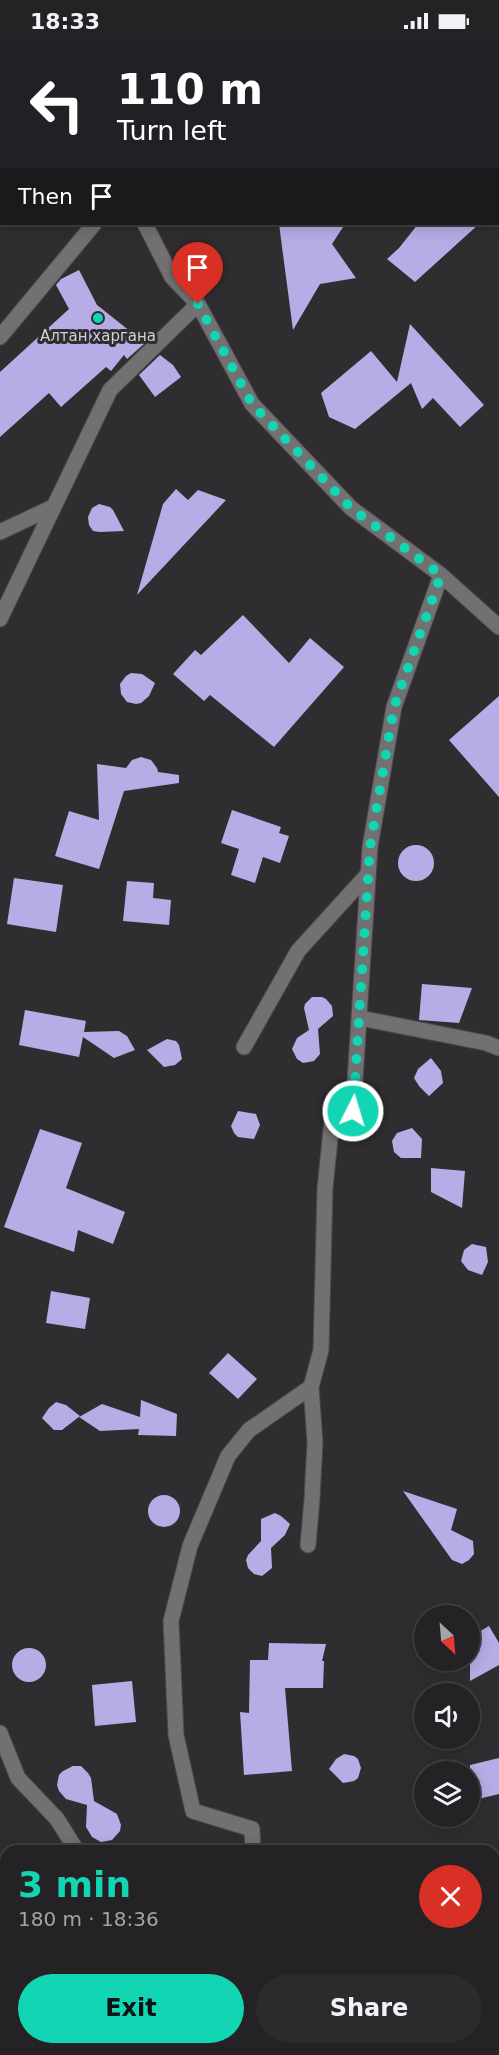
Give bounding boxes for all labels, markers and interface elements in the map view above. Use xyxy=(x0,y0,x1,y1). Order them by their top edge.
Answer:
text: 18:33 xyxy=(30,9,100,34)
text: 110 m xyxy=(117,65,263,114)
icon: left xyxy=(18,66,96,144)
text: Turn left xyxy=(117,115,227,146)
icon: arrive xyxy=(85,180,118,213)
text: Then xyxy=(18,184,73,209)
pin xyxy=(172,242,223,304)
icon: arrive xyxy=(181,251,214,284)
marker: Алтан харгана xyxy=(91,311,105,325)
place label: Алтан харгана xyxy=(40,327,156,345)
position arrow xyxy=(321,1079,385,1143)
north arrow xyxy=(414,1605,480,1671)
map controls xyxy=(414,1605,480,1827)
button: sound xyxy=(414,1683,480,1749)
button: layers xyxy=(414,1761,480,1827)
text: 3 min xyxy=(18,1864,131,1905)
button: close xyxy=(419,1865,482,1928)
text: 180 m · 18:36 xyxy=(18,1907,159,1931)
button: Exit xyxy=(18,1974,244,2043)
button: Share xyxy=(256,1974,482,2043)

